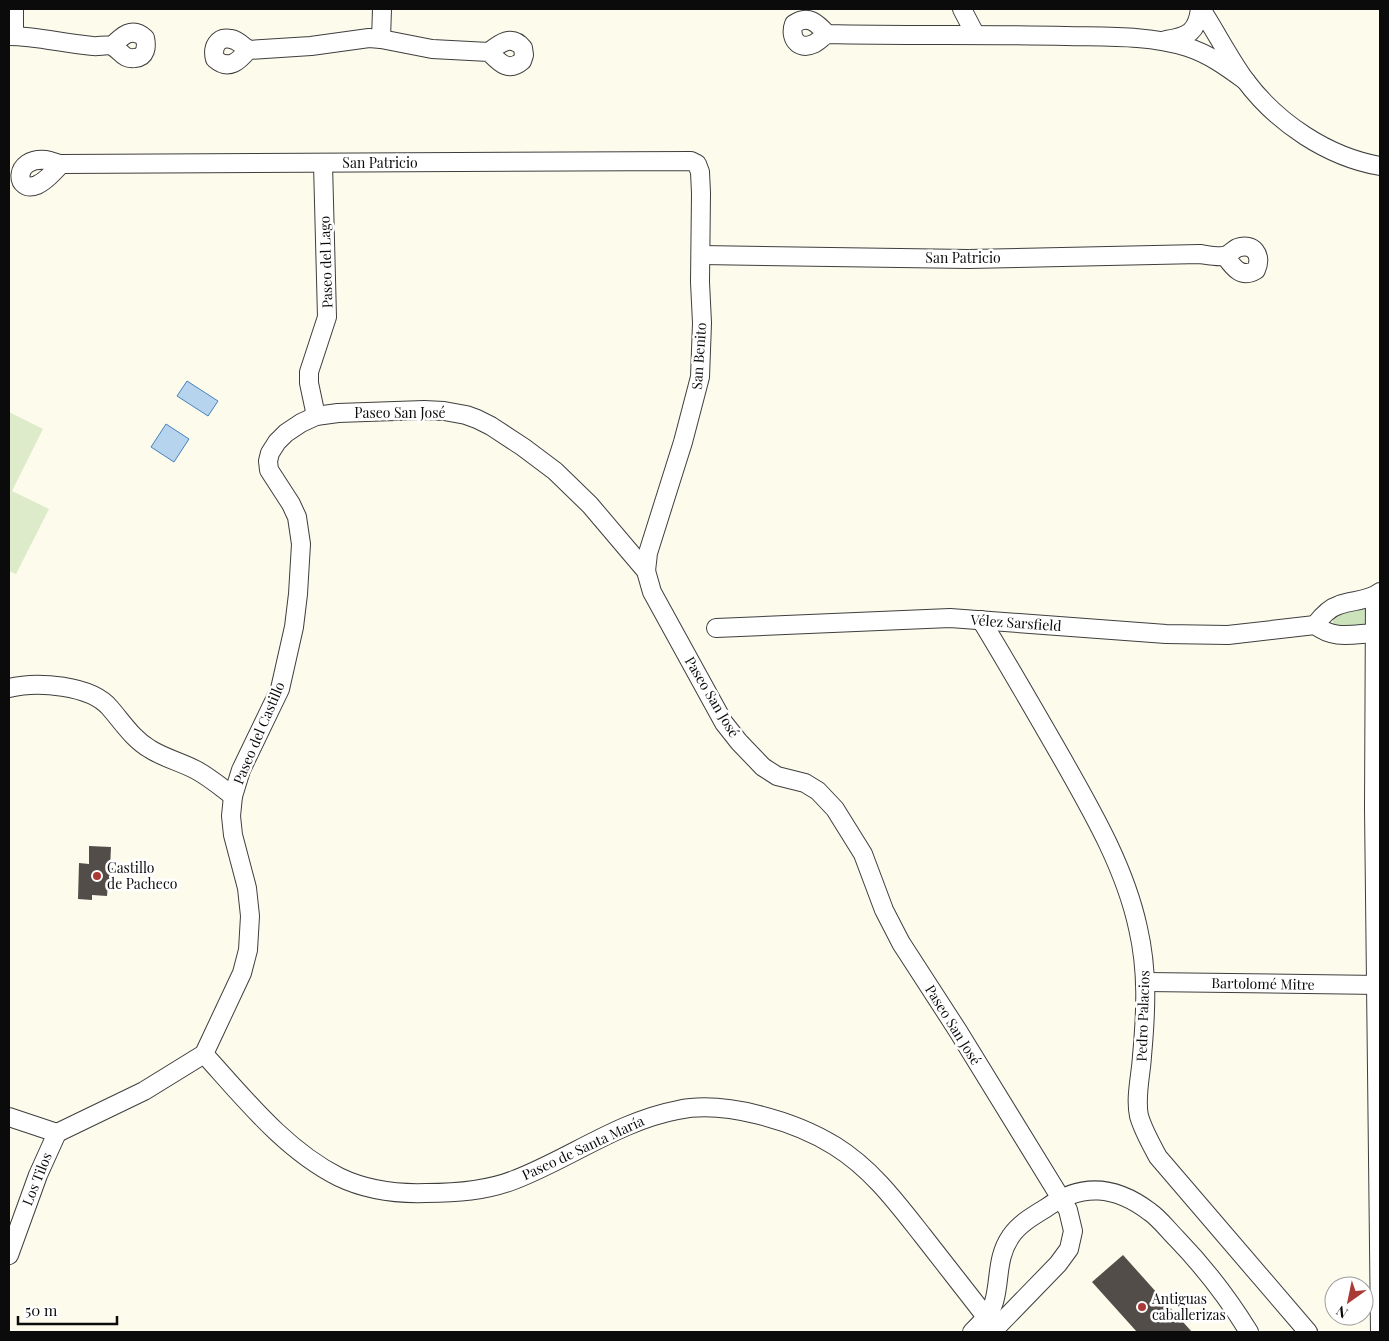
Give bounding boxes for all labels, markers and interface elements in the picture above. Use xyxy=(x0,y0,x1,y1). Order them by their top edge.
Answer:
street label: San Patricio xyxy=(342,153,418,172)
street label: Paseo del Lago xyxy=(314,215,337,309)
street label: San Patricio xyxy=(925,248,1001,267)
street label: San Benito xyxy=(687,321,710,390)
street label: Paseo San José xyxy=(354,403,446,422)
street label: Vélez Sarsfield xyxy=(969,610,1062,635)
street label: Paseo San José xyxy=(681,653,744,741)
street label: Paseo del Castillo xyxy=(228,678,289,787)
place label: Castillo de Pacheco xyxy=(107,858,178,893)
marker: Castillo de Pacheco xyxy=(91,870,103,882)
street label: Pedro Palacios xyxy=(1131,970,1154,1062)
street label: Bartolomé Mitre xyxy=(1211,973,1315,994)
street label: Paseo San José xyxy=(921,981,986,1068)
street label: Paseo de Santa María xyxy=(519,1111,647,1184)
street label: Los Tilos xyxy=(17,1149,56,1208)
north arrow xyxy=(1324,1276,1374,1326)
place label: Antiguas caballerizas xyxy=(1151,1289,1226,1324)
scale bar xyxy=(18,1294,116,1326)
text: 50 m xyxy=(25,1300,58,1320)
marker: Antiguas caballerizas xyxy=(1136,1301,1148,1313)
text: N xyxy=(1332,1302,1351,1323)

